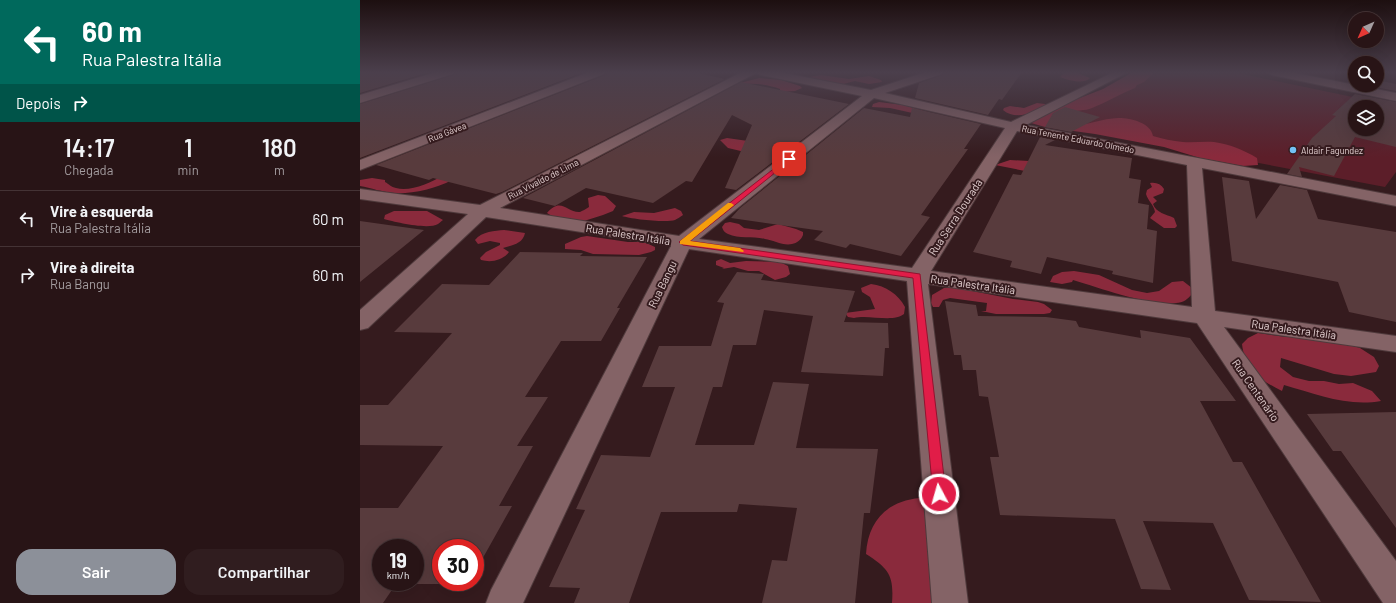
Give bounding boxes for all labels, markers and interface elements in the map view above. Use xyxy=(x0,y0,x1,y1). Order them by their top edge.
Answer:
north arrow xyxy=(1348,12,1384,48)
map controls xyxy=(1348,12,1384,136)
text: 60 m xyxy=(82,14,142,48)
icon: left xyxy=(16,16,68,68)
text: Rua Palestra Itália xyxy=(82,48,222,70)
button: search xyxy=(1348,56,1384,92)
icon: right xyxy=(69,92,91,114)
text: Depois xyxy=(16,94,61,112)
button: layers xyxy=(1348,100,1384,136)
street label: Rua Gávea xyxy=(426,120,468,144)
street label: Rua Tenente Eduardo Olmedo xyxy=(1021,123,1135,155)
text: 14:17 xyxy=(63,133,114,162)
text: 1 xyxy=(184,133,192,162)
text: 180 xyxy=(262,133,297,162)
pin xyxy=(772,142,806,176)
marker: Aldair Fagundez xyxy=(1288,145,1298,155)
place label: Aldair Fagundez xyxy=(1301,145,1363,156)
icon: arrive xyxy=(778,148,800,170)
street label: Rua Vivaldo de Lima xyxy=(506,156,580,202)
text: Chegada xyxy=(64,162,113,178)
text: min xyxy=(178,162,199,178)
text: m xyxy=(274,162,285,178)
street label: Rua Serra Dourada xyxy=(925,176,985,258)
text: Vire à esquerda xyxy=(50,202,153,220)
icon: left xyxy=(16,208,38,230)
text: 60 m xyxy=(312,210,344,228)
text: Rua Palestra Itália xyxy=(50,220,151,236)
street label: Rua Palestra Itália xyxy=(585,221,671,247)
text: Vire à direita xyxy=(50,258,134,276)
street label: Rua Bangu xyxy=(645,258,679,310)
icon: right xyxy=(16,264,38,286)
text: 60 m xyxy=(312,266,344,284)
street label: Rua Palestra Itália xyxy=(930,272,1016,296)
text: Rua Bangu xyxy=(50,276,110,292)
street label: Rua Palestra Itália xyxy=(1251,317,1337,341)
street label: Rua Centenário xyxy=(1230,356,1282,424)
position arrow xyxy=(918,473,960,515)
speed limit sign: 30 xyxy=(432,539,484,591)
text: 19 xyxy=(389,548,407,572)
button: Sair xyxy=(16,549,176,595)
button: Compartilhar xyxy=(184,549,344,595)
text: km/h xyxy=(387,569,409,581)

